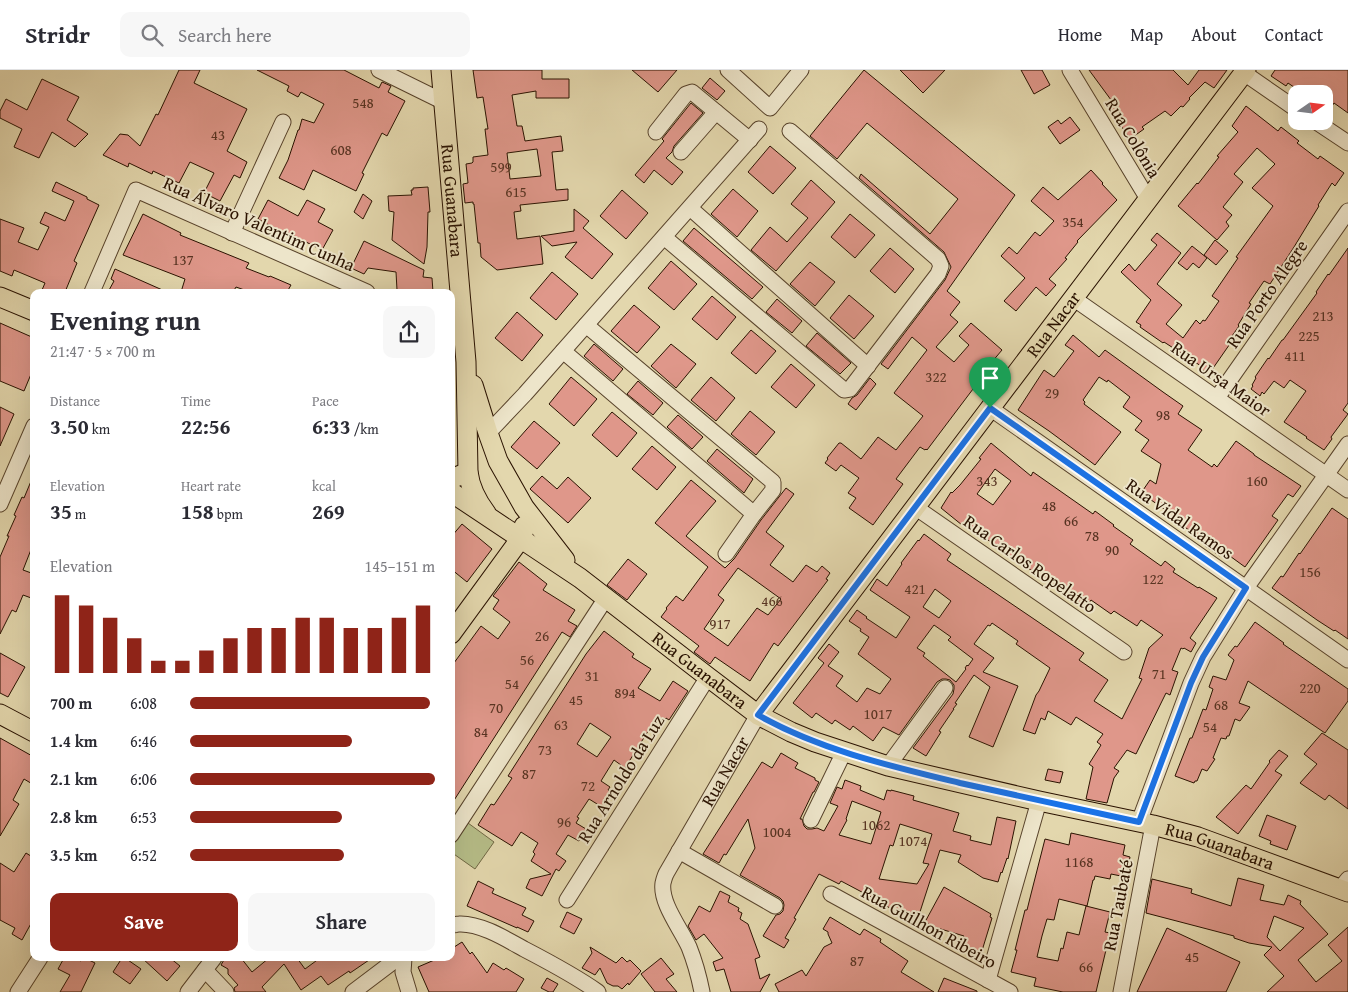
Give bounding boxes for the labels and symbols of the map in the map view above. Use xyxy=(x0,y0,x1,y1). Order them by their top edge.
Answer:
north arrow xyxy=(1288,85,1332,130)
house number: 548 xyxy=(352,92,374,113)
street label: Rua Colônia xyxy=(1099,92,1168,183)
house number: 43 xyxy=(211,124,225,145)
house number: 608 xyxy=(330,139,352,160)
street label: Rua Guanabara xyxy=(434,143,471,259)
house number: 599 xyxy=(490,156,512,177)
street label: Rua Álvaro Valentim Cunha xyxy=(159,169,360,278)
house number: 615 xyxy=(505,181,527,202)
house number: 354 xyxy=(1062,211,1084,232)
street label: Rua Porto Alegre xyxy=(1219,234,1314,354)
house number: 137 xyxy=(172,249,194,270)
street label: Rua Nacar xyxy=(1019,285,1088,363)
house number: 213 xyxy=(1312,305,1334,326)
house number: 225 xyxy=(1298,325,1320,346)
street label: Rua Ursa Maior xyxy=(1166,334,1277,423)
house number: 411 xyxy=(1284,345,1306,366)
pin xyxy=(969,357,1011,408)
house number: 322 xyxy=(925,366,947,387)
house number: 29 xyxy=(1045,382,1059,403)
house number: 98 xyxy=(1156,404,1170,425)
house number: 343 xyxy=(976,470,998,491)
house number: 160 xyxy=(1246,470,1268,491)
street label: Rua Vidal Ramos xyxy=(1121,471,1240,566)
house number: 48 xyxy=(1042,495,1056,516)
street label: Rua Carlos Ropelatto xyxy=(958,508,1102,620)
house number: 66 xyxy=(1064,510,1078,531)
house number: 78 xyxy=(1085,525,1099,546)
house number: 90 xyxy=(1105,539,1119,560)
house number: 156 xyxy=(1299,561,1321,582)
house number: 122 xyxy=(1142,568,1164,589)
house number: 421 xyxy=(904,578,926,599)
house number: 466 xyxy=(761,590,783,611)
house number: 917 xyxy=(709,613,731,634)
street label: Rua Guanabara xyxy=(646,624,753,715)
house number: 26 xyxy=(535,625,549,646)
house number: 56 xyxy=(520,649,534,670)
house number: 71 xyxy=(1152,663,1166,684)
house number: 31 xyxy=(585,665,599,686)
house number: 54 xyxy=(505,673,519,694)
house number: 220 xyxy=(1299,677,1321,698)
house number: 894 xyxy=(614,682,636,703)
house number: 45 xyxy=(569,689,583,710)
house number: 68 xyxy=(1214,694,1228,715)
house number: 70 xyxy=(489,697,503,718)
house number: 1017 xyxy=(864,703,892,724)
street label: Rua Arnoldo da Luz xyxy=(570,709,671,848)
house number: 63 xyxy=(554,714,568,735)
house number: 54 xyxy=(1203,716,1217,737)
house number: 84 xyxy=(474,721,488,742)
street label: Rua Nacar xyxy=(694,731,756,811)
house number: 73 xyxy=(538,739,552,760)
house number: 87 xyxy=(522,763,536,784)
house number: 72 xyxy=(581,775,595,796)
house number: 96 xyxy=(557,811,571,832)
house number: 1062 xyxy=(862,814,890,835)
street label: Rua Guanabara xyxy=(1162,815,1279,877)
house number: 1004 xyxy=(763,821,791,842)
house number: 1074 xyxy=(899,830,927,851)
house number: 1168 xyxy=(1065,851,1093,872)
street label: Rua Taubaté xyxy=(1095,857,1140,953)
street label: Rua Guilhon Ribeiro xyxy=(857,878,1002,975)
house number: 45 xyxy=(1185,946,1199,967)
house number: 87 xyxy=(850,950,864,971)
house number: 66 xyxy=(1079,956,1093,977)

